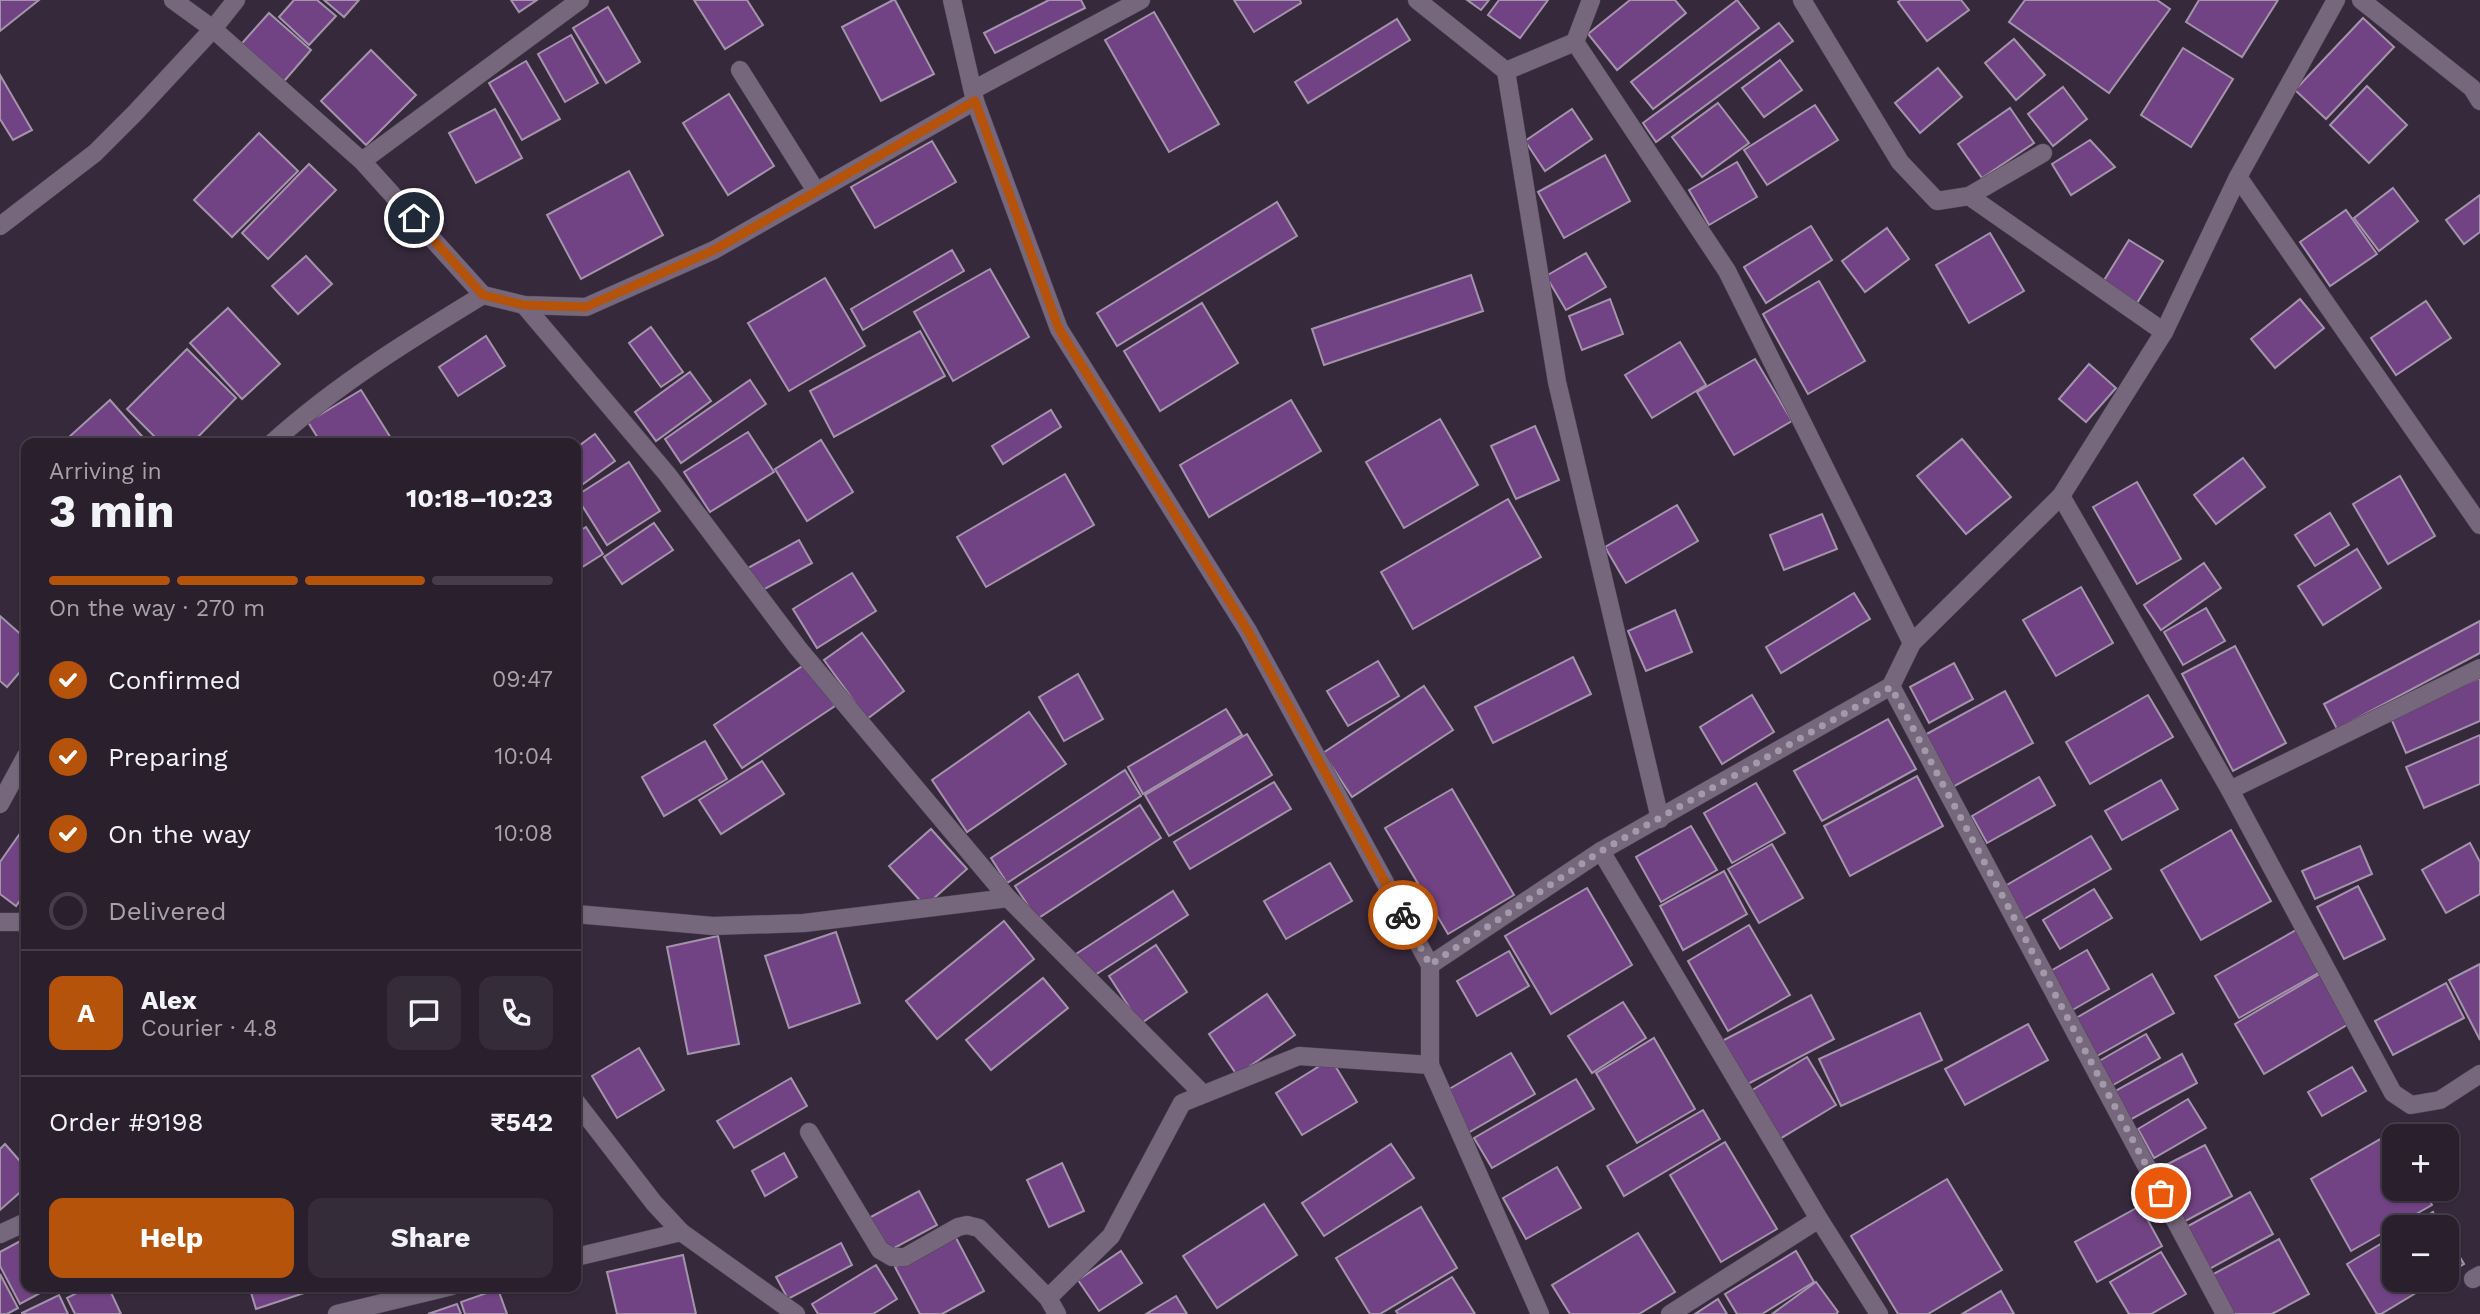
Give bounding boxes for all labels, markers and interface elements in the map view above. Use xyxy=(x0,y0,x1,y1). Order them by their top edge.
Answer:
pin xyxy=(384,188,444,248)
icon: home xyxy=(395,199,433,237)
text: Arriving in xyxy=(49,458,162,485)
text: 10:18–10:23 xyxy=(406,483,553,513)
text: 3 min xyxy=(49,484,175,538)
text: On the way · 270 m xyxy=(49,595,265,622)
icon: check xyxy=(49,661,87,699)
text: Confirmed xyxy=(108,665,241,695)
text: 09:47 xyxy=(492,666,553,693)
icon: check xyxy=(49,738,87,776)
text: Preparing xyxy=(108,742,228,772)
text: 10:04 xyxy=(495,743,553,770)
icon: check xyxy=(49,815,87,853)
text: On the way xyxy=(108,819,251,849)
text: 10:08 xyxy=(494,820,553,847)
courier xyxy=(1368,880,1438,950)
text: Delivered xyxy=(108,896,227,926)
icon: bike xyxy=(1384,896,1422,934)
button: chat xyxy=(387,976,461,1050)
button: phone xyxy=(479,976,553,1050)
text: Alex xyxy=(141,985,197,1015)
text: A xyxy=(77,998,95,1028)
text: Courier · 4.8 xyxy=(141,1015,277,1042)
text: Order #9198 xyxy=(49,1107,204,1137)
text: ₹542 xyxy=(490,1107,553,1137)
map controls xyxy=(2382,1124,2459,1292)
button: + xyxy=(2382,1124,2459,1201)
pin xyxy=(2131,1163,2191,1223)
icon: bag xyxy=(2142,1174,2180,1212)
button: Help xyxy=(49,1198,294,1278)
button: Share xyxy=(308,1198,553,1278)
button: − xyxy=(2382,1215,2459,1292)

